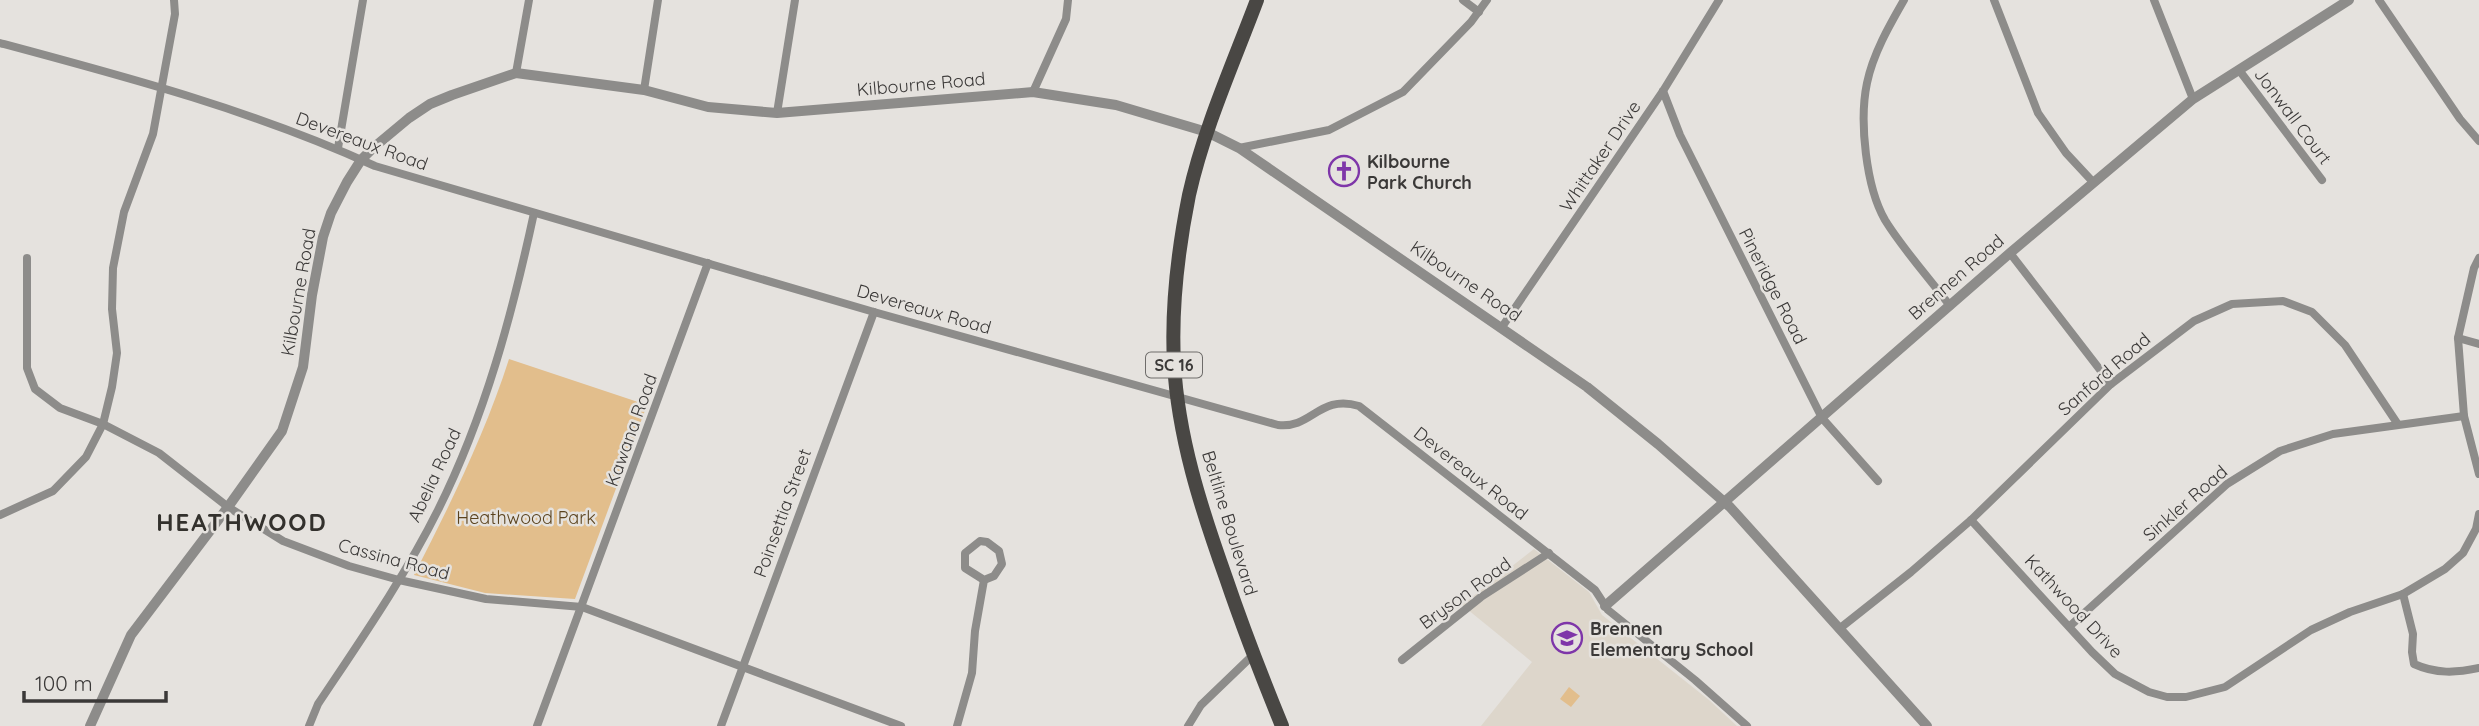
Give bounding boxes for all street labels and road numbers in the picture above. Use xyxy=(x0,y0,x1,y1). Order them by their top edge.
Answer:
street label: Jonwall Court xyxy=(2249,63,2337,169)
street label: Kilbourne Road xyxy=(856,67,986,101)
street label: Whittaker Drive xyxy=(1554,96,1646,216)
street label: Devereaux Road xyxy=(293,106,431,176)
street label: Pineridge Road xyxy=(1734,224,1812,348)
street label: Kilbourne Road xyxy=(275,226,321,358)
street label: Brennen Road xyxy=(1903,229,2009,325)
street label: Kilbourne Road xyxy=(1406,235,1526,327)
street label: Devereaux Road xyxy=(854,279,994,339)
street label: Sanford Road xyxy=(2053,328,2155,420)
road number: SC 16 xyxy=(1146,352,1202,378)
street label: Kawana Road xyxy=(600,370,662,490)
street label: Devereaux Road xyxy=(1409,421,1533,525)
street label: Abelia Road xyxy=(402,424,466,526)
street label: Poinsettia Street xyxy=(748,445,816,581)
street label: Beltline Boulevard xyxy=(1197,448,1263,598)
street label: Sinkler Road xyxy=(2138,460,2232,546)
street label: Cassina Road xyxy=(336,533,452,585)
street label: Kathwood Drive xyxy=(2020,549,2128,663)
street label: Bryson Road xyxy=(1415,552,1515,634)

